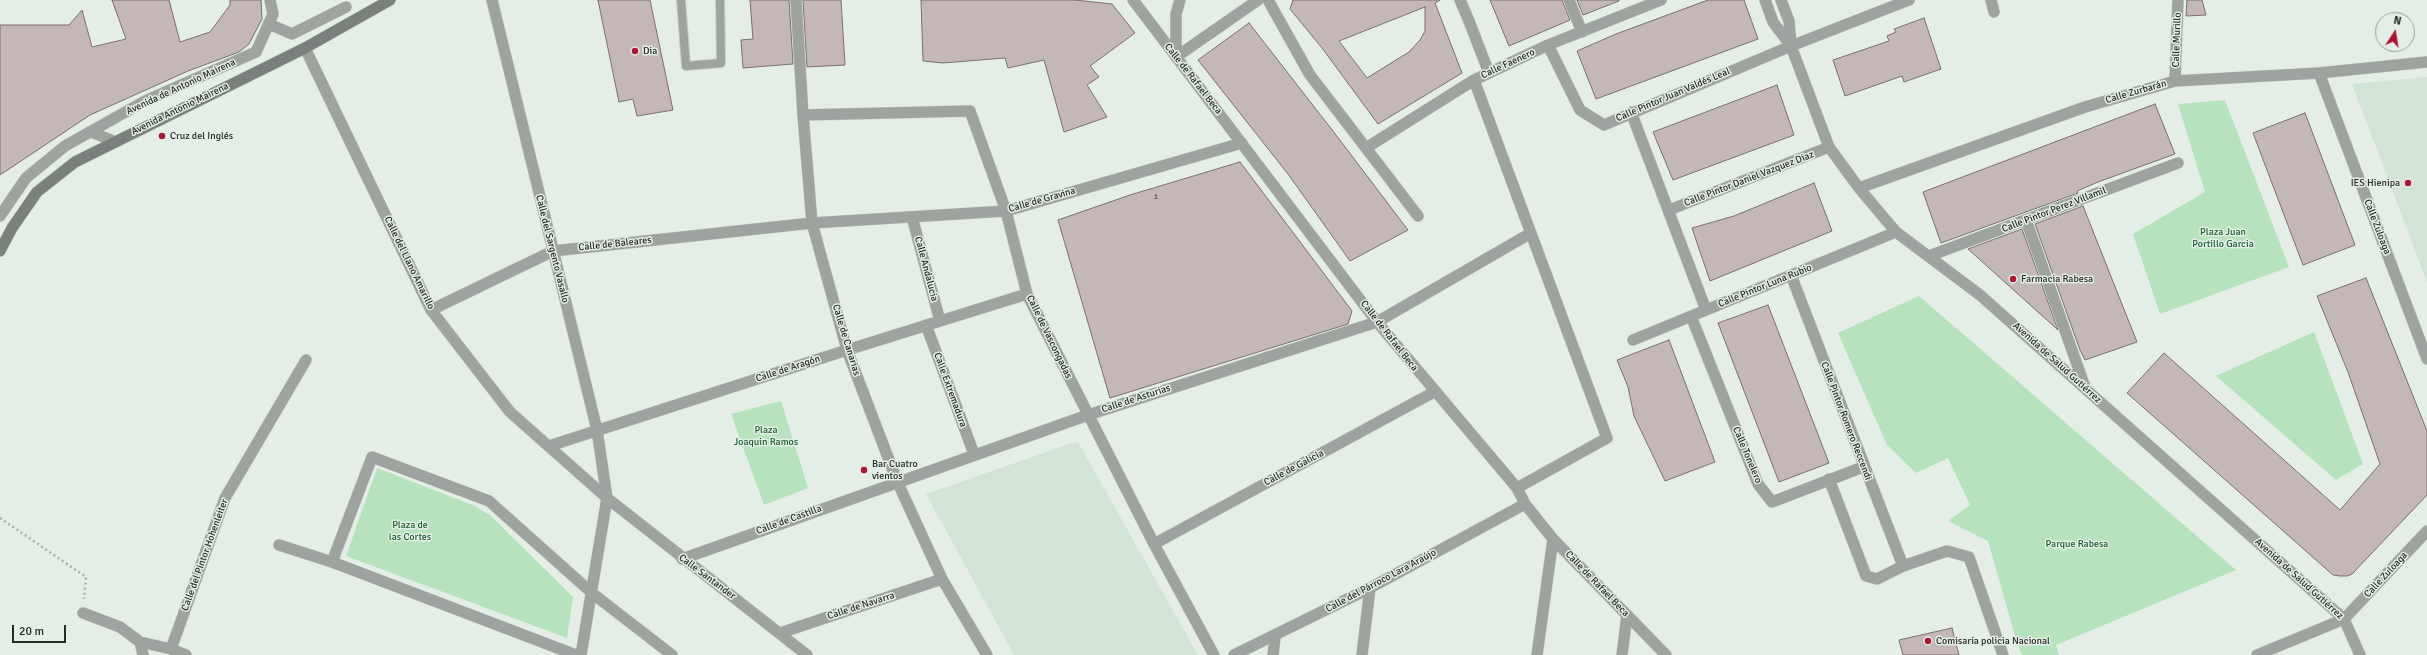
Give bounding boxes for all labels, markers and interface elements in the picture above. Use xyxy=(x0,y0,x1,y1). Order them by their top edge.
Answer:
street label: Calle Murillo xyxy=(2170,12,2184,68)
north arrow xyxy=(2375,12,2415,52)
text: N xyxy=(2392,14,2402,28)
street label: Calle de Rafael Beca xyxy=(1162,41,1224,117)
place label: Dia xyxy=(643,45,657,57)
marker: Dia xyxy=(630,46,640,56)
street label: Calle Faenero xyxy=(1479,46,1537,82)
street label: Avenida de Antonio Mairena xyxy=(124,56,238,118)
street label: Calle Pintor Juan Valdés Leal xyxy=(1614,65,1732,125)
street label: Calle Zurbarán xyxy=(2104,78,2168,106)
street label: Avenida Antonio Mairena xyxy=(129,80,231,138)
place label: Cruz del Inglés xyxy=(170,130,233,142)
marker: Cruz del Inglés xyxy=(157,131,167,141)
street label: Calle Pintor Daniel Vazquez Diaz xyxy=(1682,149,1816,209)
place label: IES Hienipa xyxy=(2351,177,2400,189)
marker: IES Hienipa xyxy=(2403,178,2413,188)
street label: Calle de Gravina xyxy=(1007,185,1077,215)
street label: Calle Pintor Perez Villamil xyxy=(2000,185,2108,235)
house number: 1 xyxy=(1154,192,1158,202)
street label: Calle del Sargento Vasallo xyxy=(533,194,571,304)
street label: Calle Zuloaga xyxy=(2361,198,2393,256)
street label: Calle del Llano Amarillo xyxy=(381,215,437,311)
park label: Plaza Juan Portillo Garcia xyxy=(2192,226,2254,250)
street label: Calle de Baleares xyxy=(578,234,652,254)
street label: Calle Andalucia xyxy=(912,235,940,303)
street label: Calle Pintor Luna Rubio xyxy=(1716,262,1814,310)
place label: Farmacia Rabesa xyxy=(2021,273,2093,285)
marker: Farmacia Rabesa xyxy=(2008,274,2018,284)
street label: Calle de Vascongadas xyxy=(1024,293,1074,381)
street label: Calle de Rafael Beca xyxy=(1358,298,1420,374)
street label: Calle de Canarias xyxy=(829,303,863,377)
street label: Avenida de Salud Gutiérrez xyxy=(2010,320,2104,406)
street label: Calle Extremadura xyxy=(931,351,969,429)
street label: Calle de Aragón xyxy=(754,353,822,385)
street label: Calle Pintor Romero Reccendi xyxy=(1818,360,1874,482)
street label: Calle de Asturias xyxy=(1100,382,1172,416)
park label: Plaza Joaquin Ramos xyxy=(734,424,798,448)
street label: Calle Tonelero xyxy=(1730,425,1764,485)
street label: Calle de Galicia xyxy=(1262,447,1326,489)
place label: Bar Cuatro vientos xyxy=(872,458,918,482)
marker: Bar Cuatro vientos xyxy=(859,465,869,475)
street label: Calle del Pintor Hohenleiter xyxy=(179,497,231,613)
street label: Calle de Castilla xyxy=(755,503,823,537)
park label: Plaza de las Cortes xyxy=(389,519,431,542)
street label: Avenida de Salud Gutiérrez xyxy=(2252,536,2346,622)
park label: Parque Rabesa xyxy=(2046,538,2108,550)
street label: Calle del Párroco Lara Araújo xyxy=(1324,547,1438,615)
street label: Calle de Rafael Beca xyxy=(1563,549,1631,619)
street label: Calle Zuloaga xyxy=(2362,550,2410,600)
street label: Calle Santander xyxy=(676,552,738,602)
street label: Calle de Navarra xyxy=(826,589,896,623)
scale bar xyxy=(14,617,68,643)
text: 20 m xyxy=(19,624,44,639)
place label: Comisaría policia Nacional xyxy=(1936,635,2050,647)
marker: Comisaría policia Nacional xyxy=(1923,636,1933,646)

